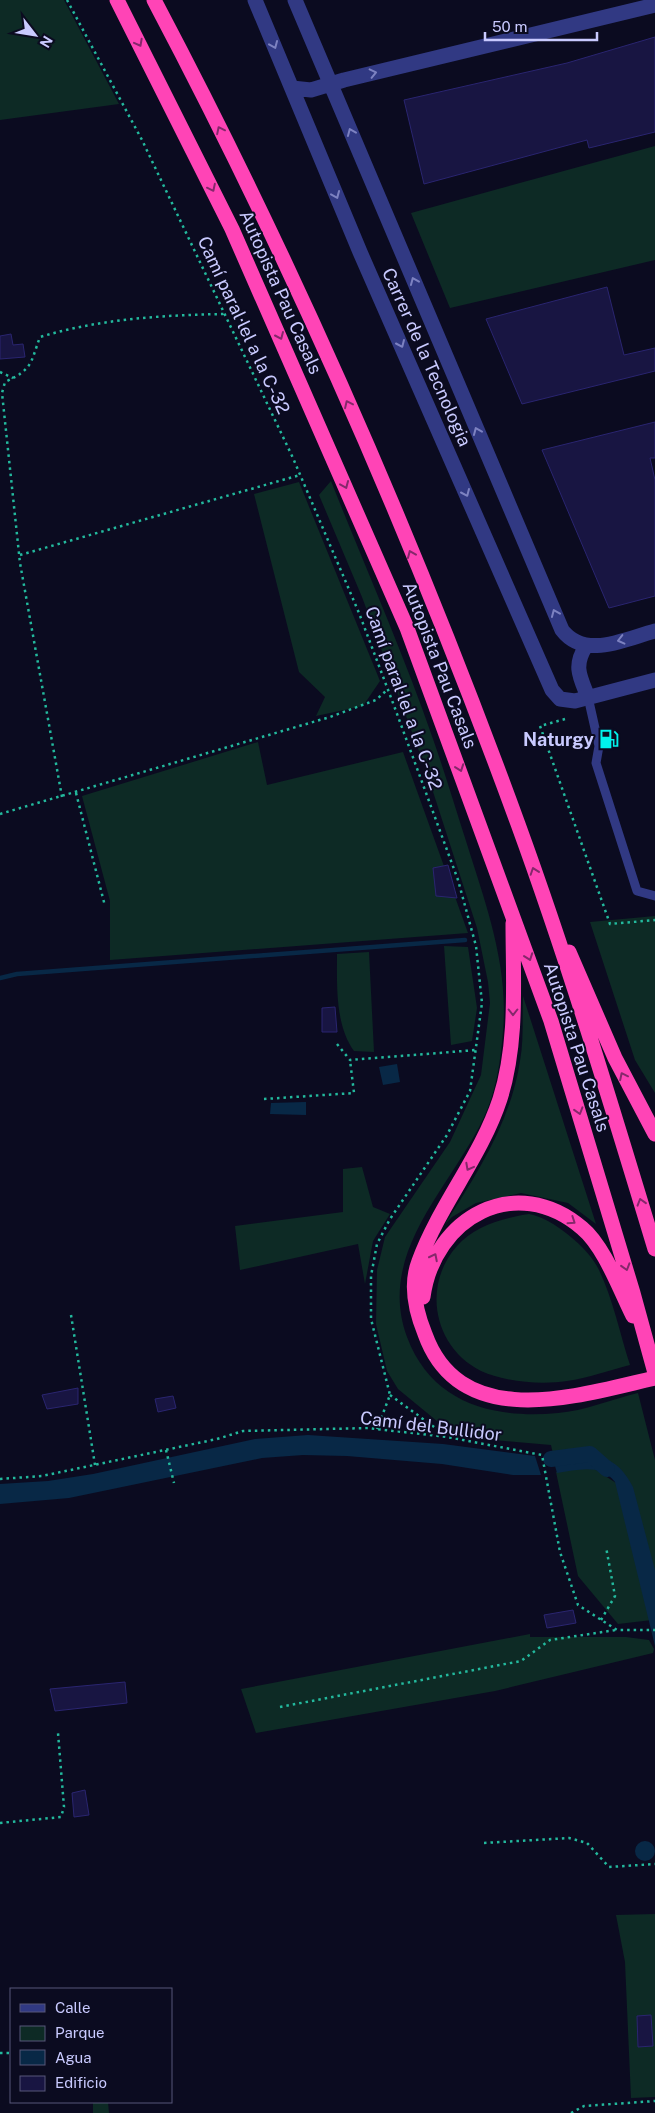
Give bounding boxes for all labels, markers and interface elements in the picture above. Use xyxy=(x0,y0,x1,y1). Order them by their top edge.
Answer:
north arrow xyxy=(10,10,60,60)
scale bar xyxy=(485,10,598,42)
text: 50 m xyxy=(492,18,527,35)
text: N xyxy=(36,33,56,51)
one-way arrow xyxy=(133,38,143,47)
one-way arrow xyxy=(267,40,278,49)
one-way arrow xyxy=(368,68,377,79)
one-way arrow xyxy=(216,126,226,135)
one-way arrow xyxy=(346,128,357,137)
one-way arrow xyxy=(206,183,216,192)
one-way arrow xyxy=(330,190,341,199)
street label: Autopista Pau Casals xyxy=(235,207,327,377)
street label: Camí paral·lel a la C-32 xyxy=(194,233,294,417)
street label: Carrer de la Tecnologia xyxy=(378,265,476,449)
one-way arrow xyxy=(409,277,420,286)
one-way arrow xyxy=(274,331,284,340)
one-way arrow xyxy=(394,339,405,348)
one-way arrow xyxy=(344,400,355,409)
one-way arrow xyxy=(473,427,484,436)
one-way arrow xyxy=(339,480,350,489)
one-way arrow xyxy=(459,488,470,497)
one-way arrow xyxy=(407,550,418,559)
street label: Autopista Pau Casals xyxy=(398,579,482,751)
street label: Camí paral·lel a la C-32 xyxy=(361,603,447,793)
one-way arrow xyxy=(550,609,561,618)
one-way arrow xyxy=(616,634,625,645)
fuel station icon: Naturgy xyxy=(598,728,620,750)
place label: Naturgy xyxy=(523,729,594,750)
one-way arrow xyxy=(454,763,464,772)
one-way arrow xyxy=(530,868,540,876)
one-way arrow xyxy=(523,952,533,961)
street label: Autopista Pau Casals xyxy=(540,960,614,1134)
one-way arrow xyxy=(508,1008,518,1016)
one-way arrow xyxy=(620,1072,630,1081)
one-way arrow xyxy=(573,1107,583,1115)
one-way arrow xyxy=(465,1161,475,1170)
one-way arrow xyxy=(637,1199,647,1207)
one-way arrow xyxy=(566,1215,576,1224)
one-way arrow xyxy=(428,1253,438,1262)
one-way arrow xyxy=(620,1262,630,1271)
street label: Camí del Bullidor xyxy=(359,1407,503,1445)
legend xyxy=(10,1988,172,2103)
text: Calle xyxy=(55,1999,91,2016)
text: Parque xyxy=(55,2024,105,2041)
text: Agua xyxy=(55,2049,92,2066)
text: Edificio xyxy=(55,2074,107,2091)

